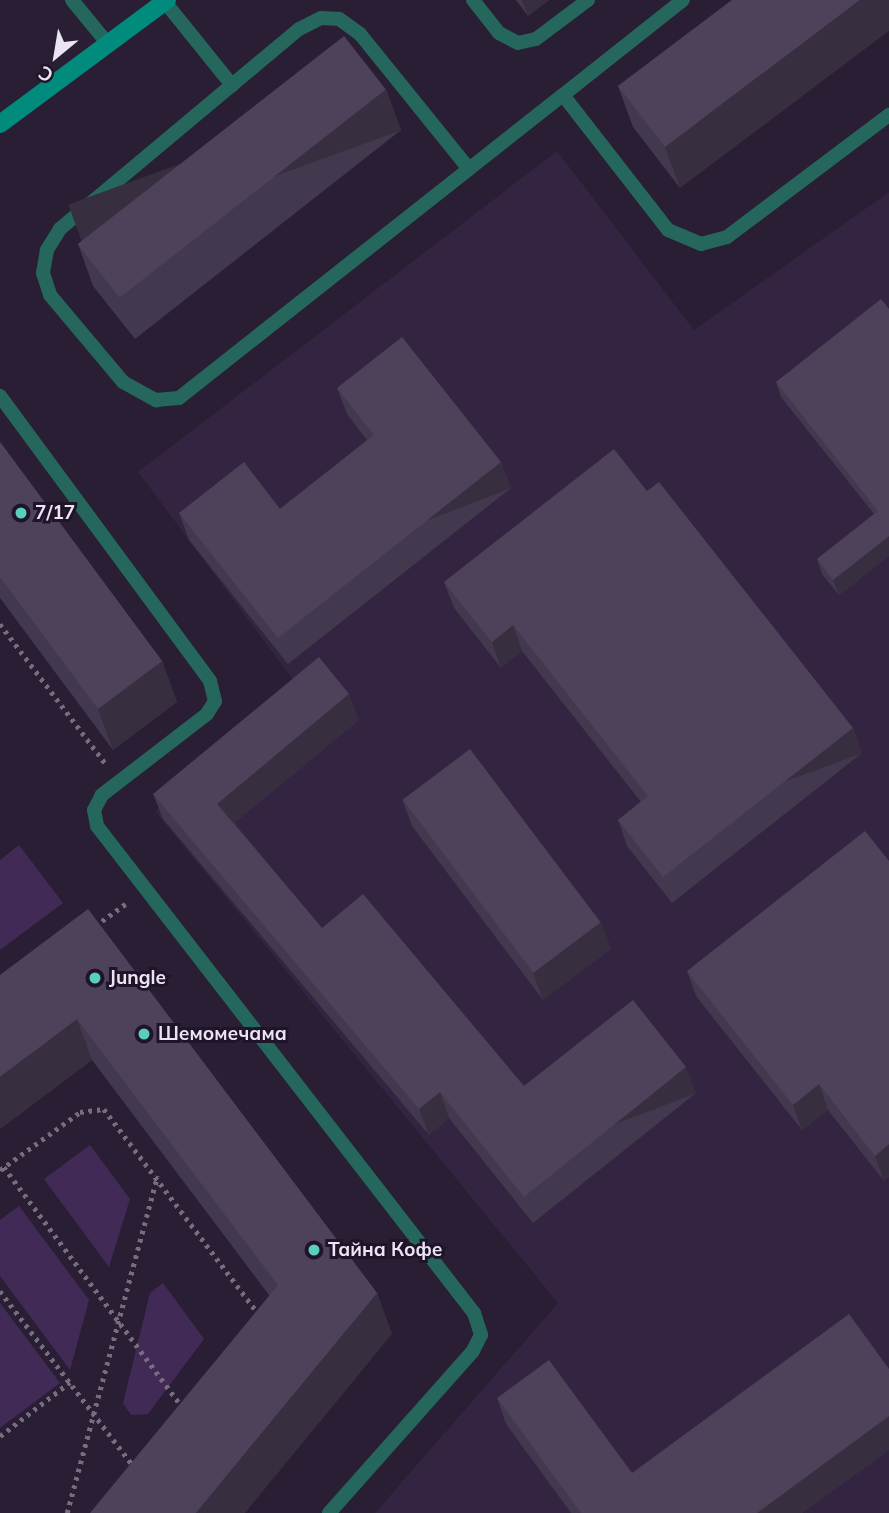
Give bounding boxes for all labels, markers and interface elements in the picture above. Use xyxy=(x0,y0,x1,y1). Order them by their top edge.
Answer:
north arrow xyxy=(21,21,91,91)
text: С xyxy=(34,61,57,88)
place label: 7/17 xyxy=(35,502,75,524)
marker: 7/17 xyxy=(13,505,29,521)
place label: Jungle xyxy=(109,967,166,989)
marker: Jungle xyxy=(87,970,103,986)
place label: Шемомечама xyxy=(158,1023,287,1045)
marker: Шемомечама xyxy=(136,1026,152,1042)
place label: Тайна Кофе xyxy=(328,1239,442,1261)
marker: Тайна Кофе xyxy=(306,1242,322,1258)

